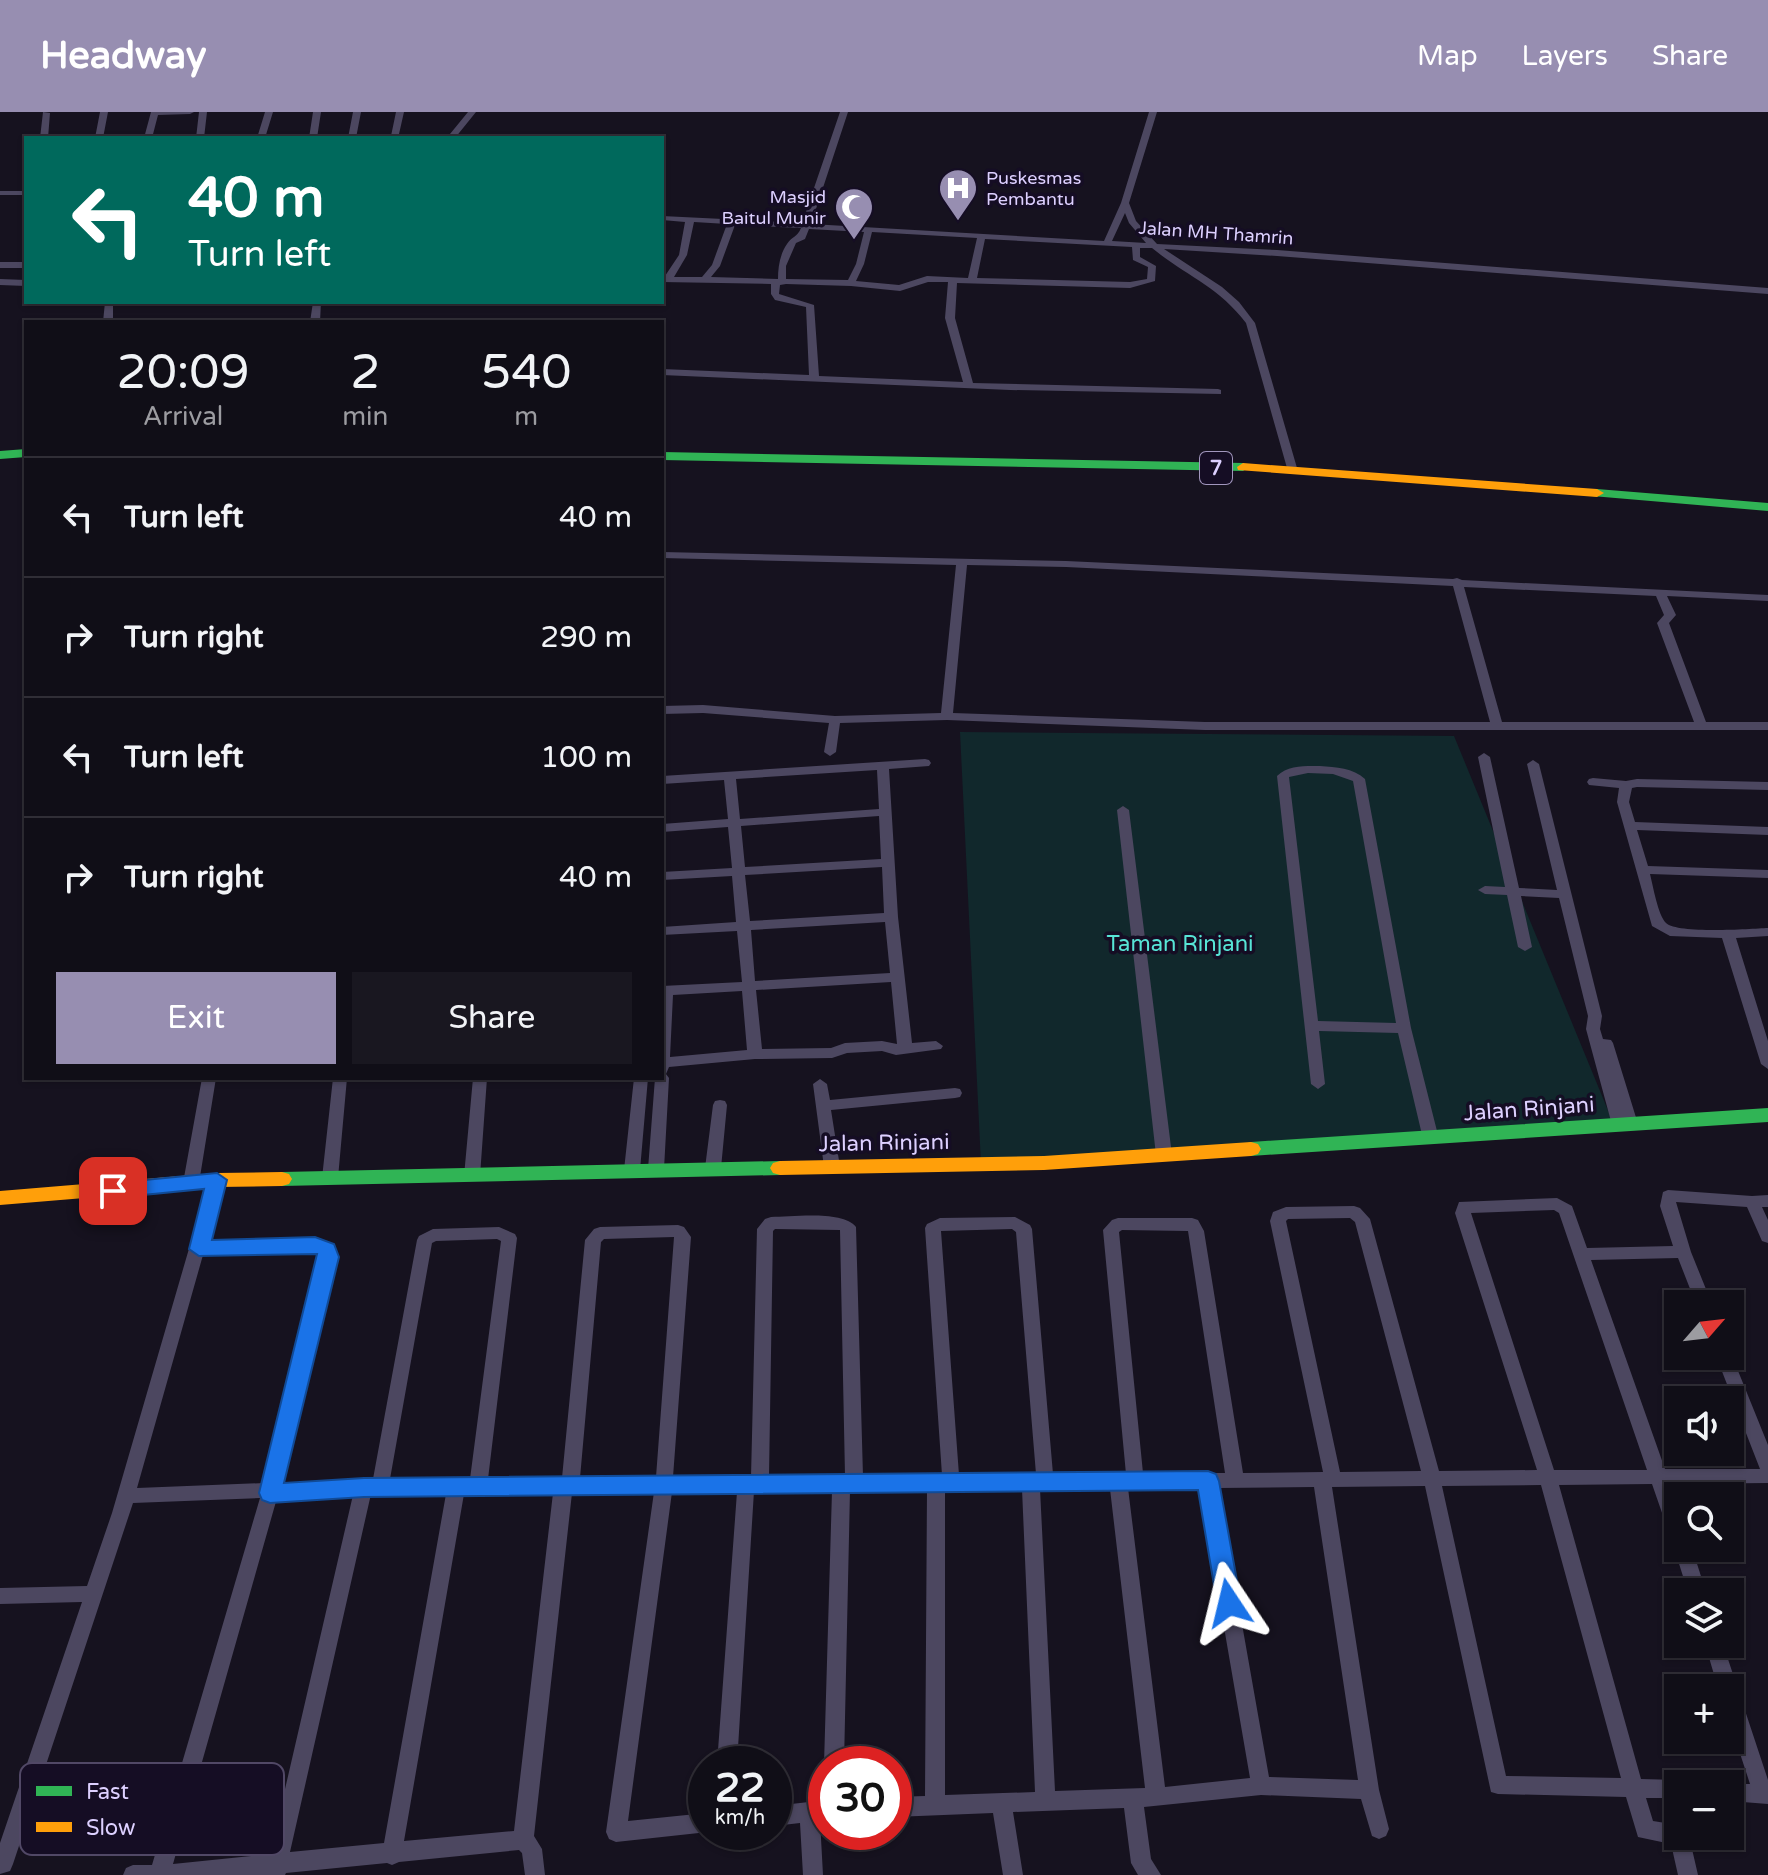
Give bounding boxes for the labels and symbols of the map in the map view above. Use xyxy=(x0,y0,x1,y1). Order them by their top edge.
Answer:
hospital icon: Puskesmas Pembantu xyxy=(937,167,979,222)
place label: Puskesmas Pembantu xyxy=(986,167,1081,210)
place label: Masjid Baitul Munir xyxy=(721,186,826,229)
mosque icon: Masjid Baitul Munir xyxy=(833,186,875,241)
street label: Jalan MH Thamrin xyxy=(1138,217,1294,249)
road number: 7 xyxy=(1200,452,1232,484)
park label: Taman Rinjani xyxy=(1106,931,1254,957)
street label: Jalan Rinjani xyxy=(1463,1091,1595,1127)
street label: Jalan Rinjani xyxy=(818,1129,950,1157)
pin xyxy=(79,1157,147,1225)
north arrow xyxy=(1664,1290,1744,1370)
position arrow xyxy=(1187,1561,1271,1645)
speed limit sign: 30 xyxy=(808,1746,912,1850)
legend xyxy=(20,1763,284,1855)
text: Fast xyxy=(86,1779,129,1805)
text: Slow xyxy=(86,1815,136,1841)

